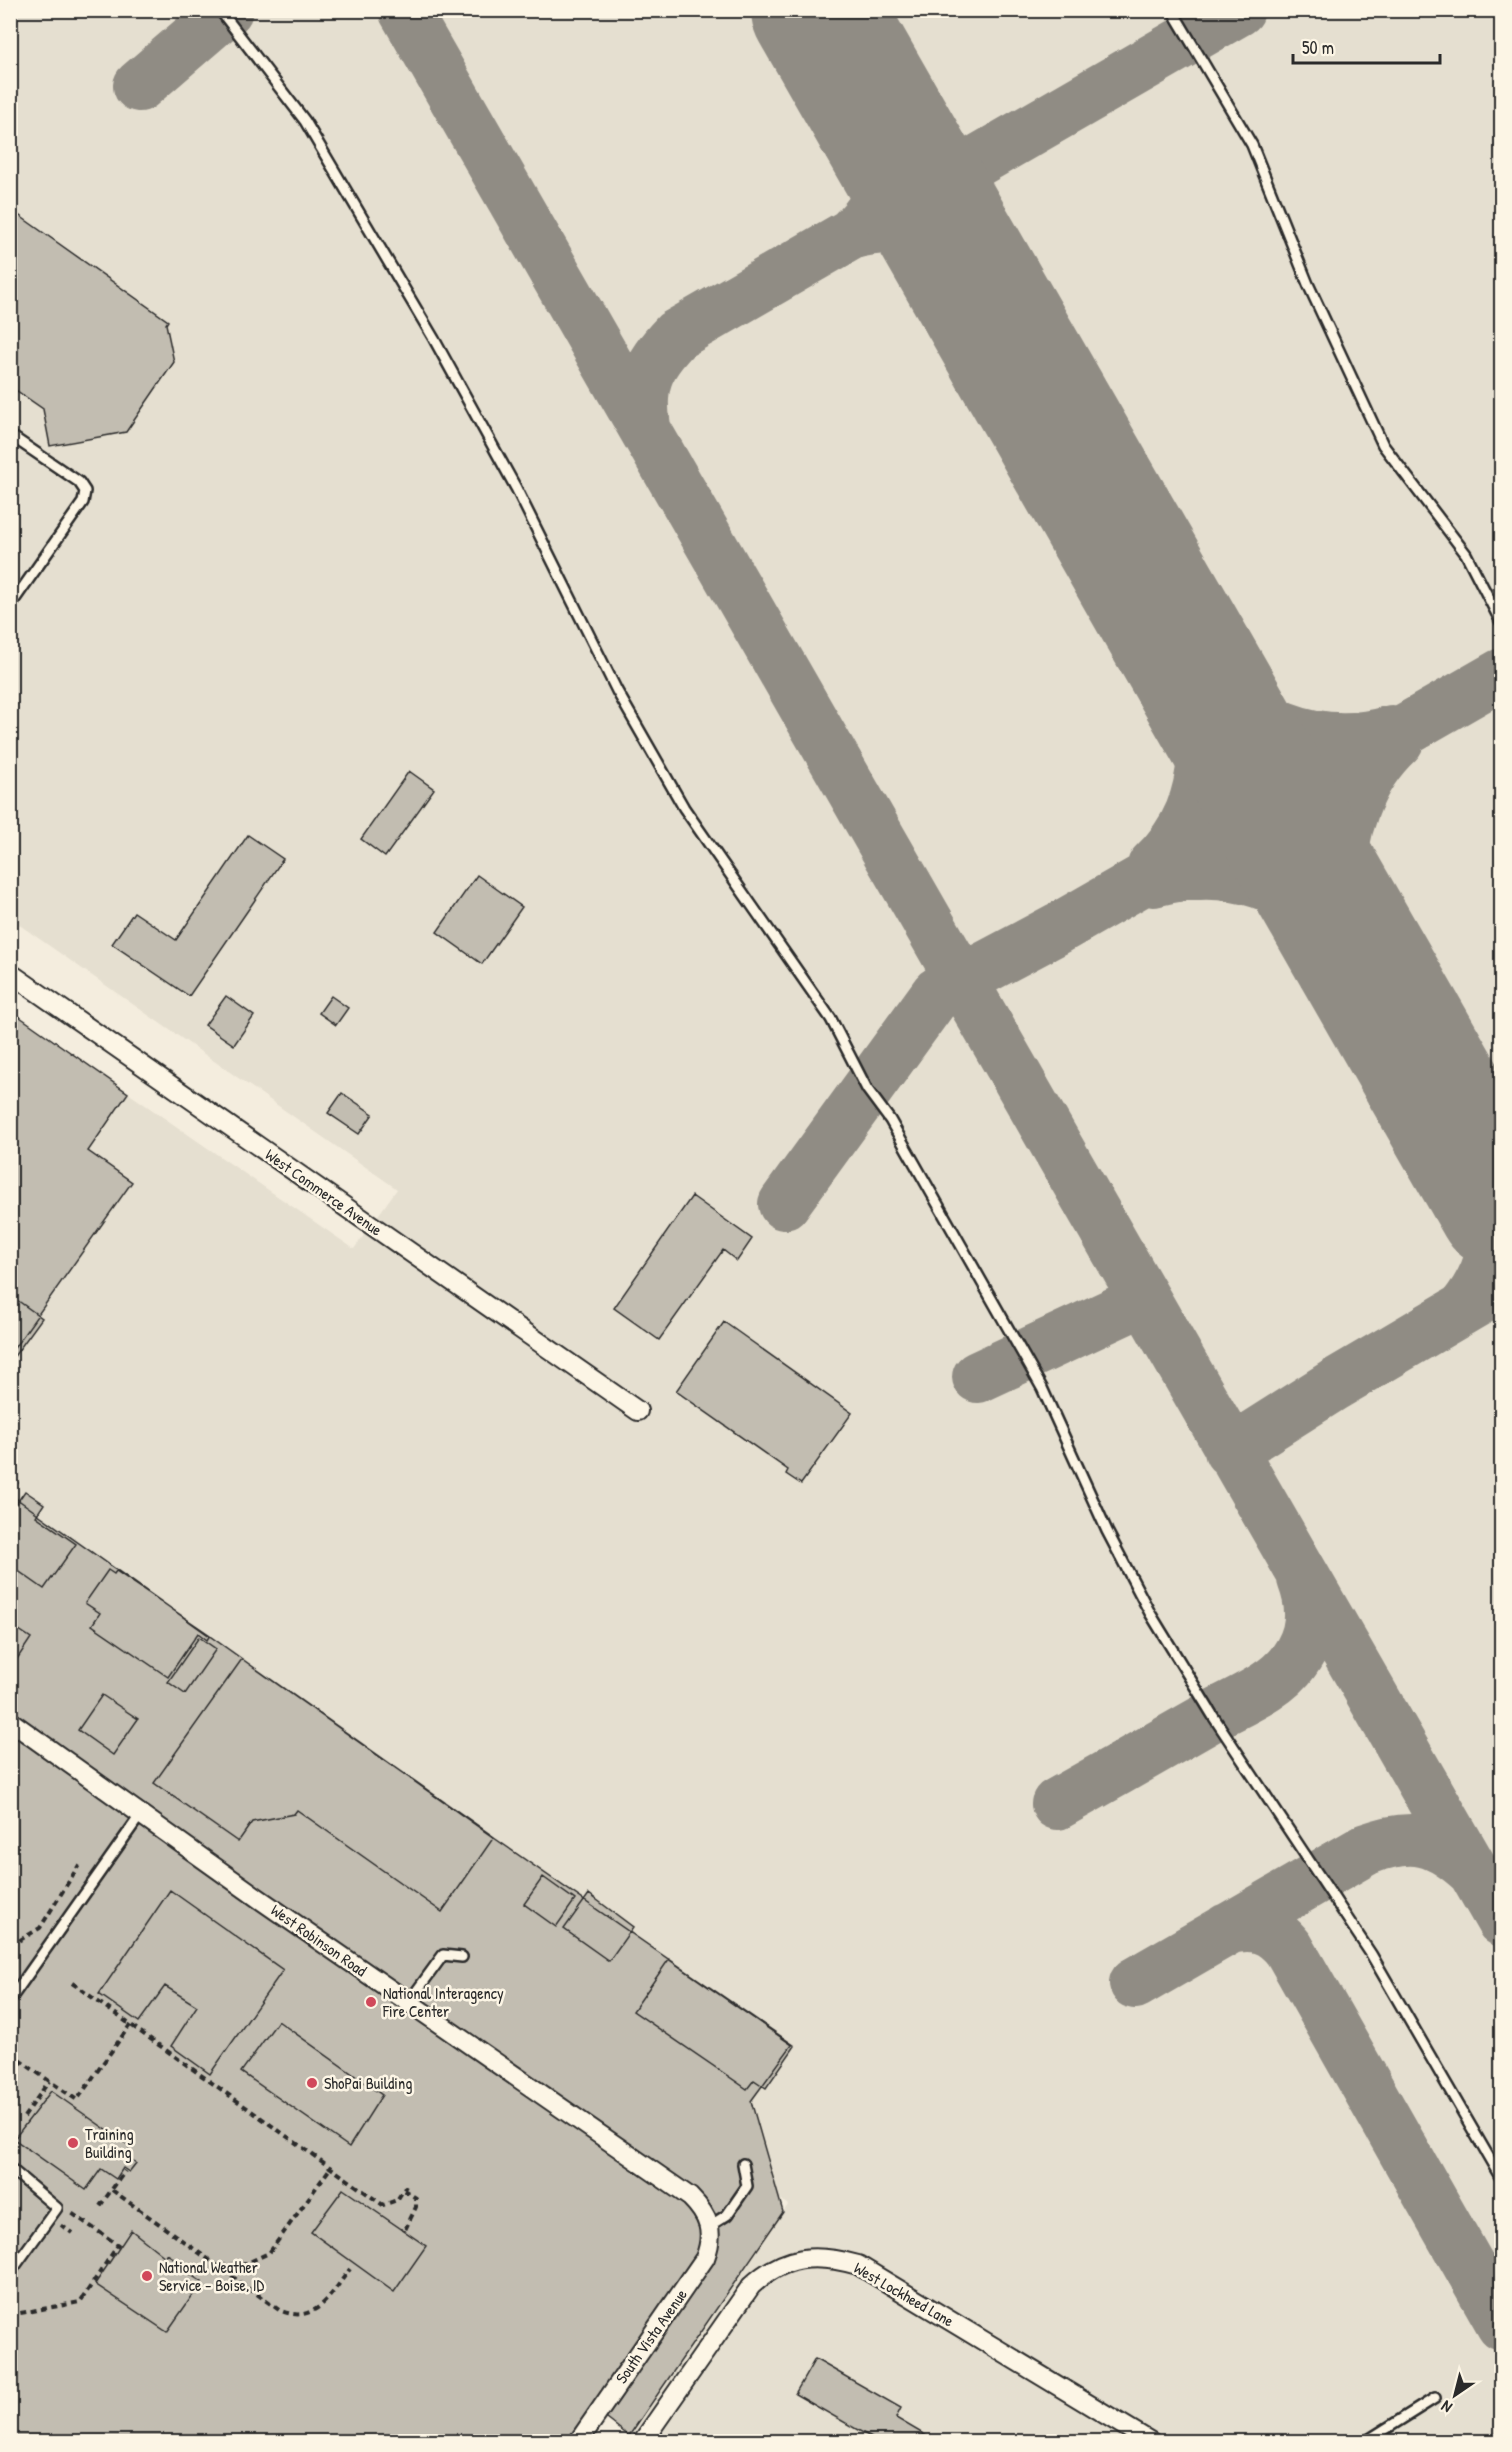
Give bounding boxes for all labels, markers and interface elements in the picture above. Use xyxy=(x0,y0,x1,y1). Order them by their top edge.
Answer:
scale bar xyxy=(1293,27,1440,65)
text: 50 m xyxy=(1302,35,1334,60)
street label: West Commerce Avenue xyxy=(261,1143,387,1241)
street label: West Robinson Road xyxy=(267,1899,371,1981)
place label: National Interagency Fire Center xyxy=(382,1982,504,2022)
marker: National Interagency Fire Center xyxy=(364,1995,378,2009)
place label: ShoPai Building xyxy=(324,2072,412,2094)
marker: ShoPai Building xyxy=(305,2076,319,2090)
place label: Training Building xyxy=(85,2123,134,2163)
marker: Training Building xyxy=(66,2136,80,2150)
place label: National Weather Service - Boise, ID xyxy=(159,2256,265,2296)
street label: West Lockheed Lane xyxy=(850,2256,959,2332)
marker: National Weather Service - Boise, ID xyxy=(140,2269,154,2283)
street label: South Vista Avenue xyxy=(610,2284,692,2388)
north arrow xyxy=(1425,2365,1485,2425)
text: N xyxy=(1436,2396,1456,2419)

